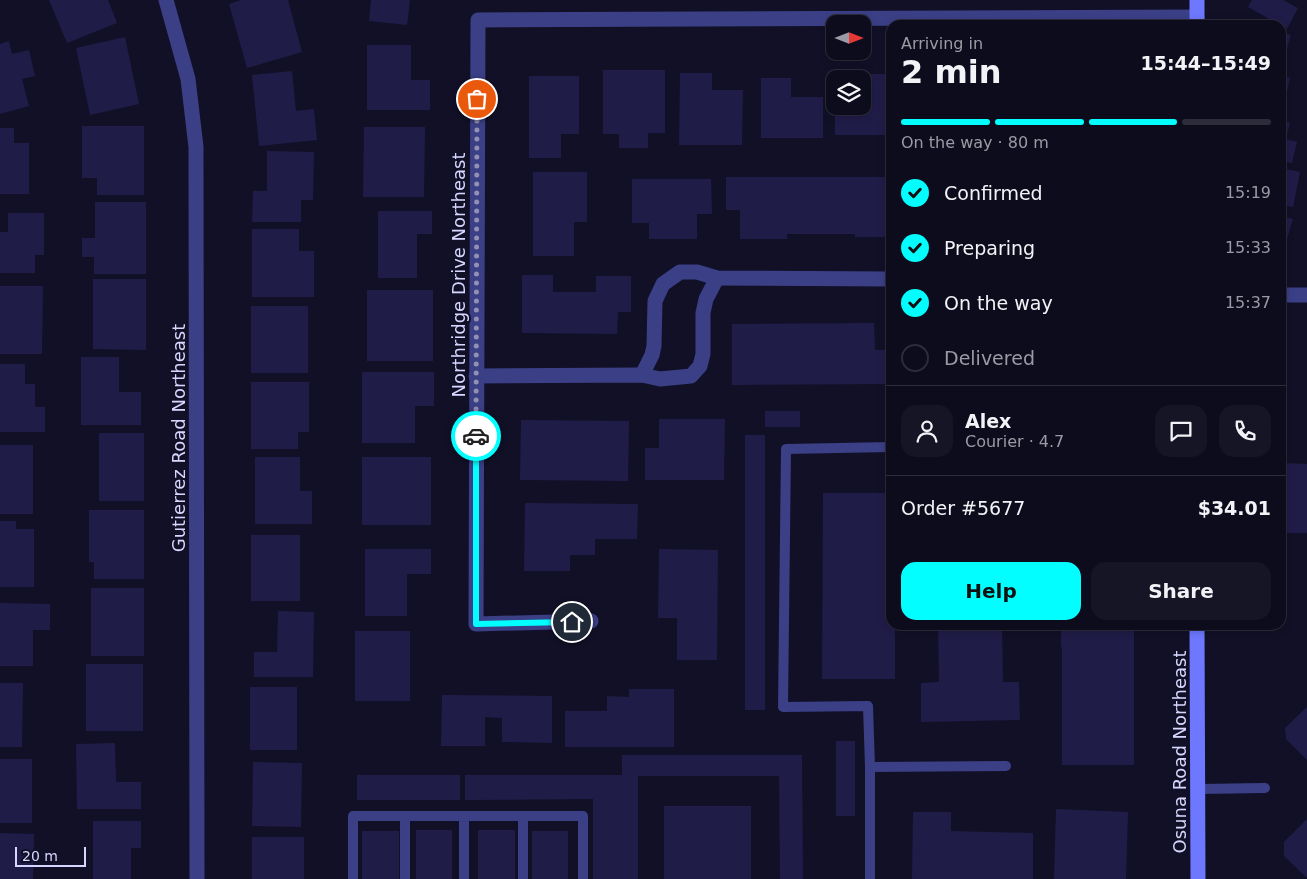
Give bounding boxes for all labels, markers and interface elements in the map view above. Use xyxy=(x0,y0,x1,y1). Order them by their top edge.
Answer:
north arrow xyxy=(826,15,871,60)
map controls xyxy=(826,15,871,115)
text: Arriving in xyxy=(901,34,983,53)
text: 15:44–15:49 xyxy=(1141,52,1271,74)
text: 2 min xyxy=(901,53,1002,91)
button: layers xyxy=(826,70,871,115)
pin xyxy=(456,78,498,120)
icon: bag xyxy=(463,85,491,113)
text: On the way · 80 m xyxy=(901,133,1049,152)
street label: Northridge Drive Northeast xyxy=(448,153,469,398)
icon: check xyxy=(901,179,929,207)
text: Confirmed xyxy=(944,182,1043,204)
text: 15:19 xyxy=(1225,183,1271,202)
icon: check xyxy=(901,234,929,262)
text: Preparing xyxy=(944,237,1035,259)
text: 15:33 xyxy=(1225,238,1271,257)
icon: check xyxy=(901,289,929,317)
text: On the way xyxy=(944,292,1053,314)
text: 15:37 xyxy=(1225,293,1271,312)
street label: Gutierrez Road Northeast xyxy=(168,324,189,552)
text: Delivered xyxy=(944,347,1035,369)
button: person xyxy=(901,405,953,457)
button: chat xyxy=(1155,405,1207,457)
button: phone xyxy=(1219,405,1271,457)
text: Alex xyxy=(965,410,1011,432)
courier xyxy=(451,411,501,461)
icon: car xyxy=(462,422,490,450)
text: Courier · 4.7 xyxy=(965,432,1064,451)
text: Order #5677 xyxy=(901,497,1025,519)
text: $34.01 xyxy=(1198,497,1271,519)
button: Help xyxy=(901,562,1081,620)
button: Share xyxy=(1091,562,1271,620)
pin xyxy=(551,601,593,643)
icon: home xyxy=(558,608,586,636)
street label: Osuna Road Northeast xyxy=(1169,651,1190,853)
scale bar xyxy=(15,844,86,867)
text: 20 m xyxy=(22,848,58,864)

